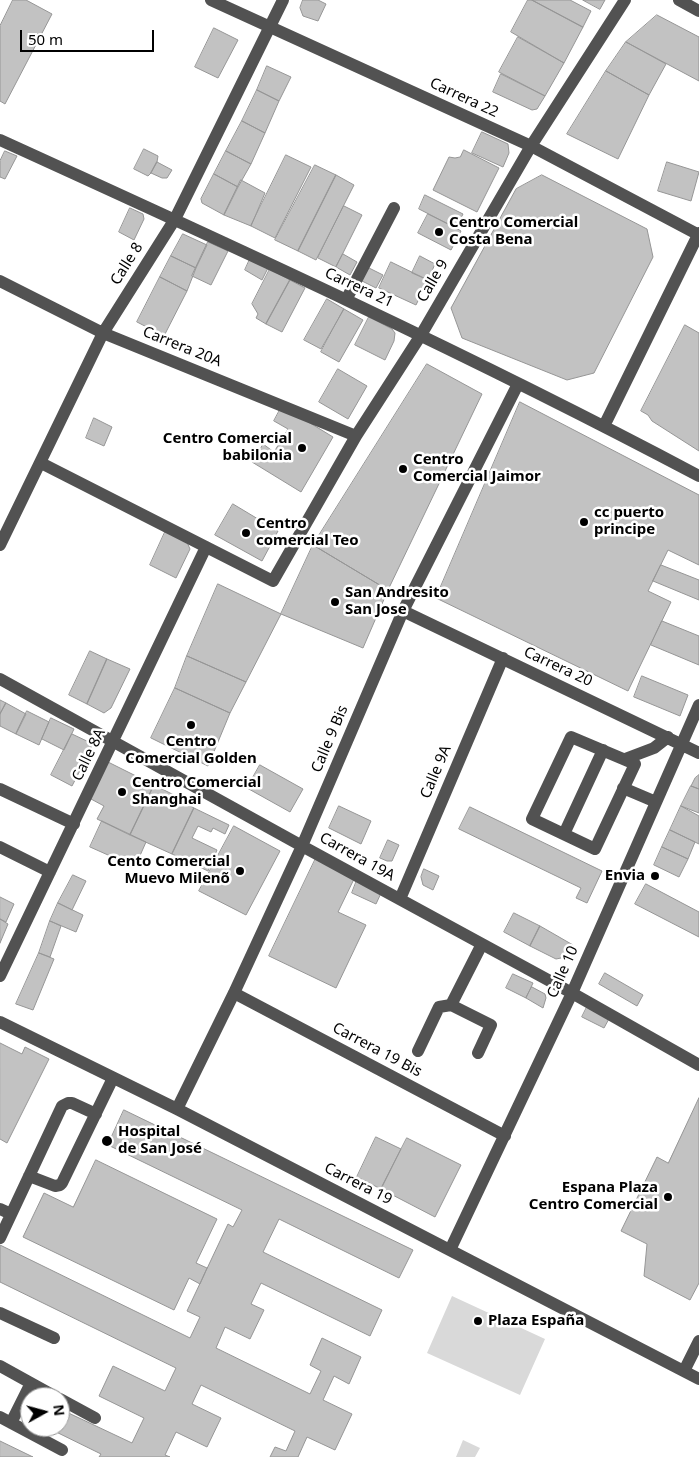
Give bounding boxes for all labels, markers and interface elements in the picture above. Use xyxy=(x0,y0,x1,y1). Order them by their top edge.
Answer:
scale bar xyxy=(22,20,156,52)
text: 50 m xyxy=(28,29,63,49)
street label: Carrera 22 xyxy=(427,74,501,122)
place label: Centro Comercial Costa Bena xyxy=(449,214,578,249)
marker: Centro Comercial Costa Bena xyxy=(433,226,445,238)
street label: Calle 8 xyxy=(107,239,147,289)
street label: Calle 9 xyxy=(414,256,452,306)
street label: Carrera 21 xyxy=(322,264,396,312)
street label: Carrera 20A xyxy=(140,323,224,371)
place label: Centro Comercial babilonia xyxy=(163,430,292,465)
marker: Centro Comercial babilonia xyxy=(296,442,308,454)
place label: Centro Comercial Jaimor xyxy=(413,451,541,486)
marker: Centro Comercial Jaimor xyxy=(397,463,409,475)
place label: cc puerto principe xyxy=(594,504,664,539)
place label: Centro comercial Teo xyxy=(256,515,359,550)
marker: cc puerto principe xyxy=(578,516,590,528)
marker: Centro comercial Teo xyxy=(240,527,252,539)
place label: San Andresito San Jose xyxy=(345,584,449,619)
marker: San Andresito San Jose xyxy=(329,596,341,608)
street label: Carrera 20 xyxy=(521,643,595,691)
street label: Calle 9 Bis xyxy=(308,703,352,775)
marker: Centro Comercial Golden xyxy=(185,719,197,731)
street label: Calle 8A xyxy=(69,726,109,784)
place label: Centro Comercial Golden xyxy=(125,733,257,768)
street label: Calle 9A xyxy=(417,743,455,801)
place label: Centro Comercial Shanghai xyxy=(132,774,261,809)
marker: Centro Comercial Shanghai xyxy=(116,786,128,798)
street label: Carrera 19A xyxy=(316,829,398,885)
place label: Cento Comercial Muevo Milenõ xyxy=(107,853,230,888)
marker: Cento Comercial Muevo Milenõ xyxy=(234,865,246,877)
place label: Envia xyxy=(605,867,645,885)
marker: Envia xyxy=(649,870,661,882)
street label: Calle 10 xyxy=(544,943,582,1001)
street label: Carrera 19 Bis xyxy=(329,1019,425,1081)
place label: Hospital de San José xyxy=(118,1123,202,1158)
marker: Hospital de San José xyxy=(100,1134,114,1148)
street label: Carrera 19 xyxy=(321,1159,395,1209)
place label: Espana Plaza Centro Comercial xyxy=(529,1179,658,1214)
marker: Espana Plaza Centro Comercial xyxy=(662,1191,674,1203)
place label: Plaza España xyxy=(488,1312,584,1330)
marker: Plaza España xyxy=(472,1315,484,1327)
north arrow xyxy=(20,1387,70,1437)
text: N xyxy=(49,1403,70,1417)

